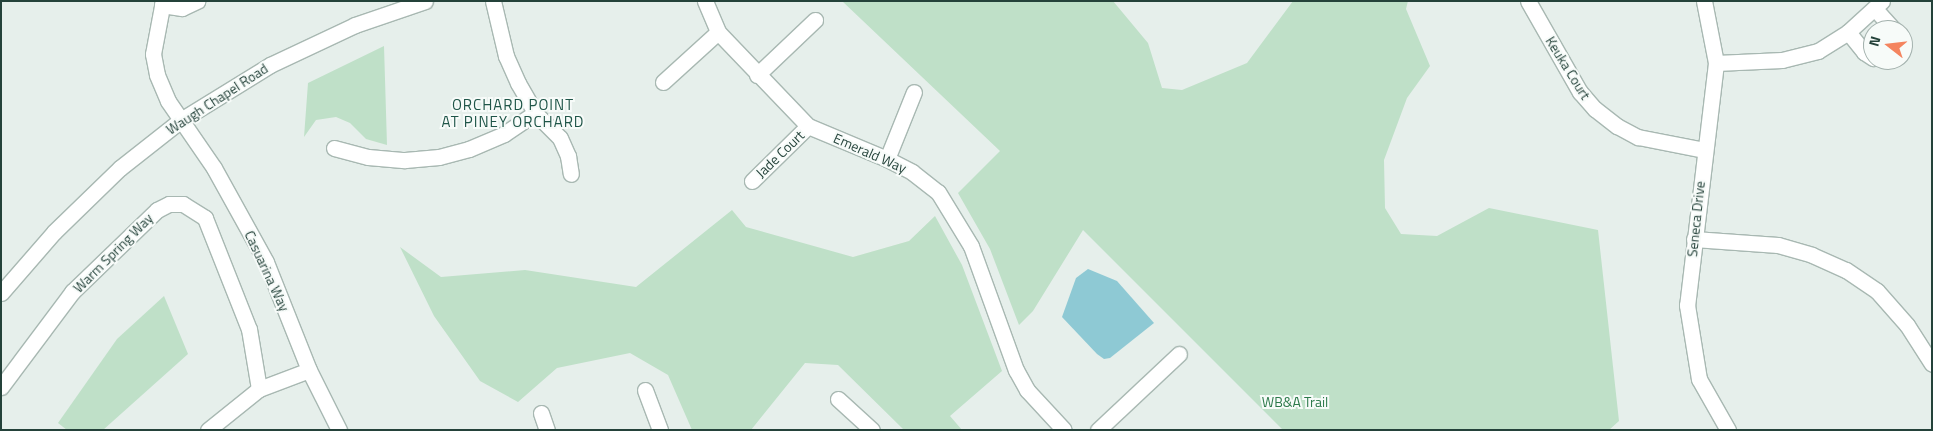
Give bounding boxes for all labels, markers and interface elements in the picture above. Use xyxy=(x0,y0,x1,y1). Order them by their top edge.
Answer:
north arrow xyxy=(1863,20,1913,70)
street label: Keuka Court xyxy=(1542,33,1594,103)
text: N xyxy=(1863,33,1885,49)
street label: Waugh Chapel Road xyxy=(163,60,271,138)
district label: ORCHARD POINT AT PINEY ORCHARD xyxy=(439,95,587,130)
street label: Jade Court xyxy=(752,127,808,181)
street label: Emerald Way xyxy=(831,129,909,177)
street label: Seneca Drive xyxy=(1684,180,1708,258)
street label: Warm Spring Way xyxy=(70,210,156,296)
street label: Casuarina Way xyxy=(241,228,293,314)
park label: WB&A Trail xyxy=(1262,394,1328,410)

